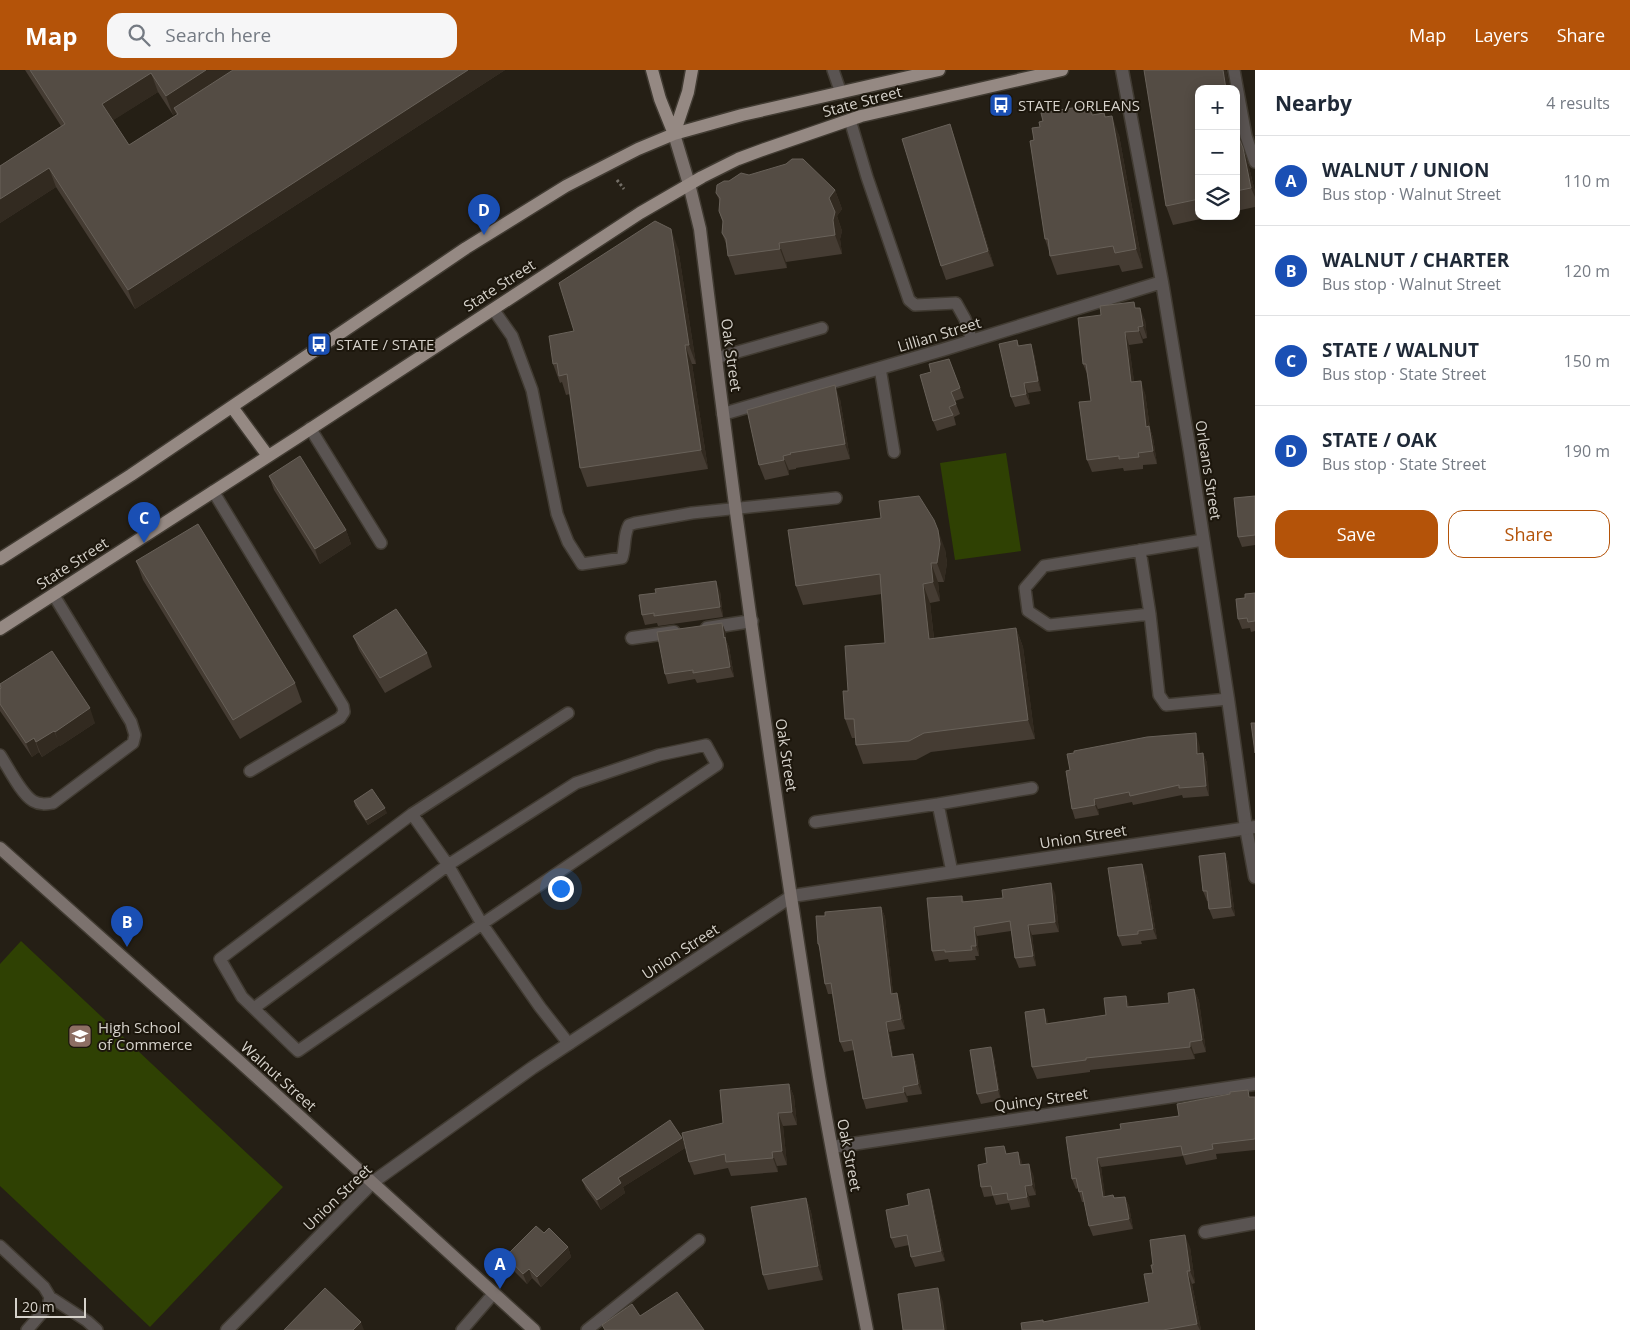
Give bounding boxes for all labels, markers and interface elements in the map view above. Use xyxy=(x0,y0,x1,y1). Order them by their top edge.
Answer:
search box xyxy=(107,13,457,58)
text: Map xyxy=(25,19,77,52)
icon: search xyxy=(125,21,153,49)
text: Search here xyxy=(165,22,271,48)
text: Map xyxy=(1409,23,1446,47)
text: Layers xyxy=(1474,23,1529,47)
text: Share xyxy=(1557,23,1605,47)
street label: State Street xyxy=(820,81,904,121)
map controls xyxy=(1195,85,1240,220)
button: + xyxy=(1195,85,1240,130)
text: Nearby xyxy=(1275,89,1352,117)
bus stop icon: STATE / ORLEANS xyxy=(988,92,1014,118)
text: 4 results xyxy=(1546,92,1610,114)
place label: STATE / ORLEANS xyxy=(1018,95,1140,115)
button: − xyxy=(1195,130,1240,175)
text: WALNUT / UNION xyxy=(1322,157,1489,183)
text: A xyxy=(1285,170,1297,192)
text: 110 m xyxy=(1564,170,1610,192)
button: layers xyxy=(1195,175,1240,220)
text: Bus stop · Walnut Street xyxy=(1322,183,1501,205)
pin: D xyxy=(468,194,500,235)
text: WALNUT / CHARTER xyxy=(1322,247,1509,273)
street label: State Street xyxy=(459,254,539,316)
text: B xyxy=(1286,260,1296,282)
text: 120 m xyxy=(1564,260,1610,282)
text: Bus stop · Walnut Street xyxy=(1322,273,1501,295)
street label: Lillian Street xyxy=(895,312,983,356)
street label: Oak Street xyxy=(717,317,747,393)
bus stop icon: STATE / STATE xyxy=(306,331,332,357)
place label: STATE / STATE xyxy=(336,334,434,354)
text: STATE / WALNUT xyxy=(1322,337,1479,363)
text: C xyxy=(1286,350,1296,372)
text: 150 m xyxy=(1564,350,1610,372)
text: Bus stop · State Street xyxy=(1322,363,1486,385)
street label: Orleans Street xyxy=(1191,419,1227,521)
text: STATE / OAK xyxy=(1322,427,1437,453)
text: D xyxy=(1285,440,1297,462)
text: 190 m xyxy=(1564,440,1610,462)
text: Bus stop · State Street xyxy=(1322,453,1486,475)
pin: C xyxy=(128,502,160,543)
button: Save xyxy=(1275,510,1438,558)
button: Share xyxy=(1448,510,1610,558)
street label: State Street xyxy=(32,532,112,594)
street label: Oak Street xyxy=(771,717,803,793)
street label: Union Street xyxy=(1038,819,1128,853)
your location xyxy=(548,876,574,902)
pin: B xyxy=(111,906,143,947)
street label: Union Street xyxy=(638,919,722,983)
place label: High School of Commerce xyxy=(98,1017,192,1054)
school or university icon: High School of Commerce xyxy=(67,1023,93,1049)
street label: Walnut Street xyxy=(237,1037,321,1115)
street label: Quincy Street xyxy=(993,1083,1089,1115)
street label: Oak Street xyxy=(833,1117,867,1193)
street label: Union Street xyxy=(298,1159,376,1235)
pin: A xyxy=(484,1248,516,1289)
scale bar xyxy=(15,1295,86,1318)
text: 20 m xyxy=(22,1297,55,1316)

